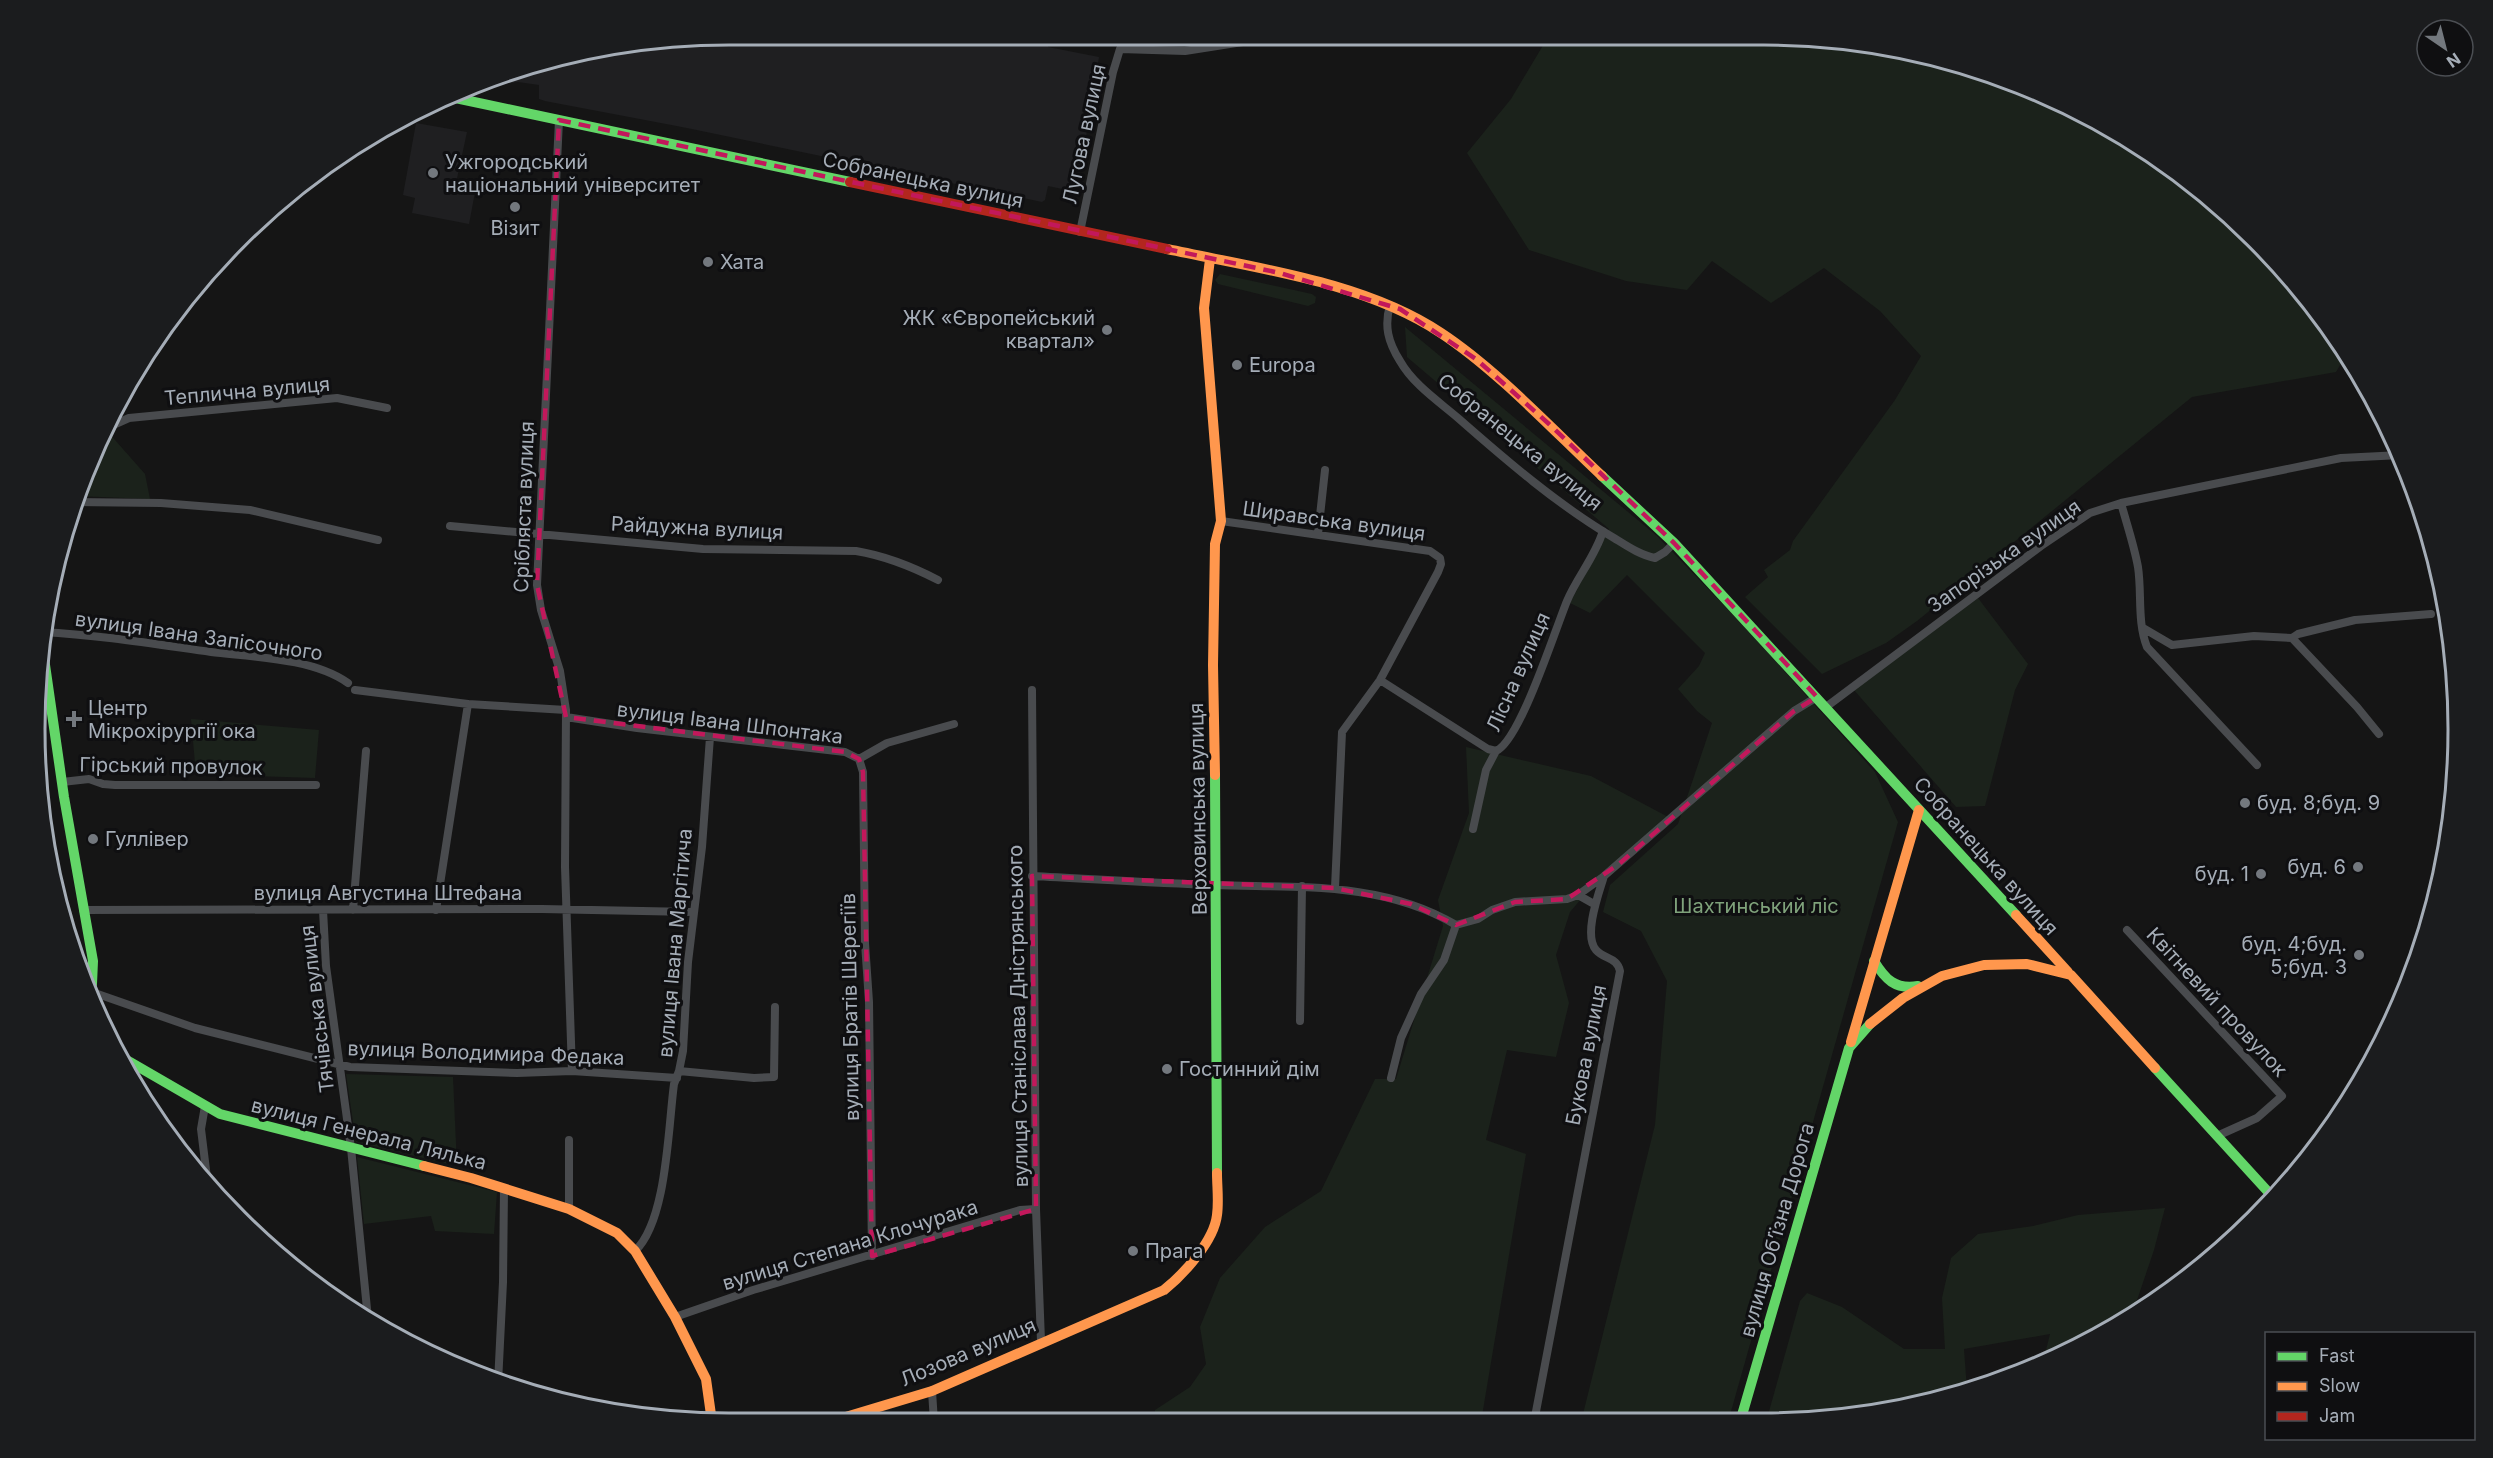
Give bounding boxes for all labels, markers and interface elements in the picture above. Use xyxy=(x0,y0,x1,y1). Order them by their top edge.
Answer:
north arrow xyxy=(2415,18,2475,78)
text: N xyxy=(2443,49,2464,72)
street label: Лугова вулиця xyxy=(1057,62,1111,206)
street label: Собранецька вулиця xyxy=(821,147,1025,213)
place label: Ужгородський національний університет xyxy=(445,150,701,197)
marker: Ужгородський національний університет xyxy=(426,166,440,180)
marker: Візит xyxy=(508,200,522,214)
place label: Візит xyxy=(491,216,540,240)
place label: Хата xyxy=(720,250,764,274)
marker: Хата xyxy=(701,255,715,269)
place label: ЖК «Європейський квартал» xyxy=(903,306,1095,353)
marker: ЖК «Європейський квартал» xyxy=(1100,323,1114,337)
place label: Europa xyxy=(1249,353,1316,377)
marker: Europa xyxy=(1230,358,1244,372)
street label: Собранецька вулиця xyxy=(1433,368,1607,516)
street label: Теплична вулиця xyxy=(163,372,331,410)
street label: Срібляста вулиця xyxy=(509,421,539,593)
street label: Запорізька вулиця xyxy=(1923,494,2085,618)
street label: Ширавська вулиця xyxy=(1241,496,1427,546)
street label: Райдужна вулиця xyxy=(610,512,784,544)
street label: вулиця Івана Запісочного xyxy=(74,607,324,665)
street label: Лісна вулиця xyxy=(1481,609,1555,735)
place label: Центр Мікрохірургії ока xyxy=(88,696,256,743)
street label: вулиця Івана Шпонтака xyxy=(616,697,844,749)
street label: Верховинська вулиця xyxy=(1184,703,1212,915)
marker: Центр Мікрохірургії ока xyxy=(65,710,83,728)
street label: Гірський провулок xyxy=(79,752,263,780)
street label: Собранецька вулиця xyxy=(1909,772,2063,940)
place label: буд. 8;буд. 9 xyxy=(2257,791,2380,815)
marker: буд. 8;буд. 9 xyxy=(2238,796,2252,810)
place label: Гуллівер xyxy=(105,827,189,851)
street label: вулиця Івана Маргітича xyxy=(653,827,697,1059)
marker: Гуллівер xyxy=(86,832,100,846)
street label: вулиця Станіслава Дністрянського xyxy=(1003,845,1033,1187)
place label: буд. 6 xyxy=(2287,855,2346,879)
marker: буд. 6 xyxy=(2351,860,2365,874)
place label: буд. 1 xyxy=(2195,862,2249,886)
marker: буд. 1 xyxy=(2254,867,2268,881)
street label: вулиця Августина Штефана xyxy=(254,881,522,905)
street label: вулиця Братів Шерегіїв xyxy=(836,893,864,1121)
park label: Шахтинський ліс xyxy=(1673,894,1839,918)
street label: Квітневий провулок xyxy=(2142,922,2292,1082)
street label: Тячівська вулиця xyxy=(295,924,339,1094)
place label: буд. 4;буд. 5;буд. 3 xyxy=(2241,932,2347,979)
marker: буд. 4;буд. 5;буд. 3 xyxy=(2352,948,2366,962)
street label: Букова вулиця xyxy=(1561,983,1611,1127)
street label: вулиця Володимира Федака xyxy=(347,1036,625,1070)
place label: Гостинний дім xyxy=(1179,1057,1320,1081)
marker: Гостинний дім xyxy=(1160,1062,1174,1076)
street label: вулиця Генерала Лялька xyxy=(249,1093,489,1175)
street label: вулиця Обʼїзна Дорога xyxy=(1735,1120,1819,1340)
street label: вулиця Степана Клочурака xyxy=(719,1195,981,1295)
place label: Прага xyxy=(1145,1239,1204,1263)
marker: Прага xyxy=(1126,1244,1140,1258)
street label: Лозова вулиця xyxy=(897,1313,1039,1391)
legend xyxy=(2265,1332,2475,1440)
text: Fast xyxy=(2319,1345,2355,1366)
text: Slow xyxy=(2319,1375,2360,1396)
text: Jam xyxy=(2319,1405,2355,1426)

